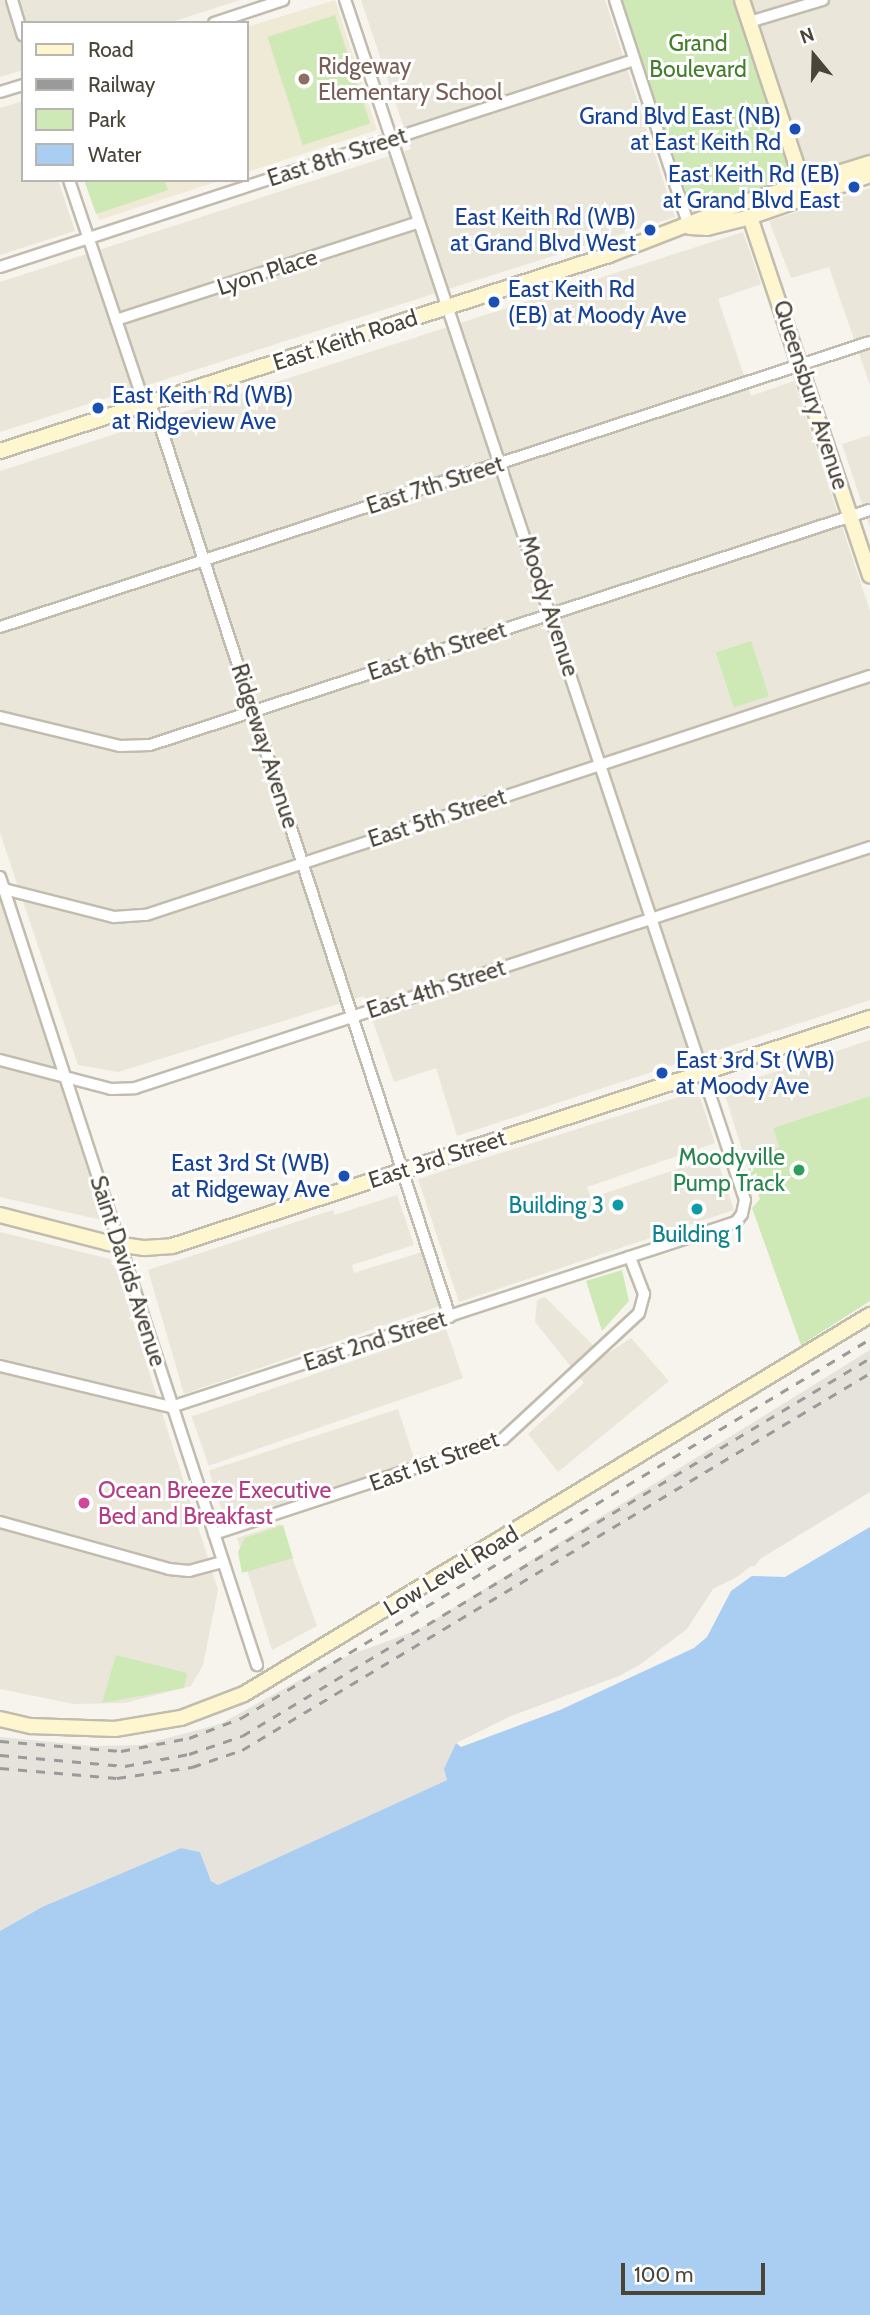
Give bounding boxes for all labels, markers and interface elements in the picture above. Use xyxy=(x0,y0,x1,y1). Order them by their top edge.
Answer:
legend xyxy=(21,21,248,182)
north arrow xyxy=(779,21,849,91)
text: N xyxy=(797,23,817,49)
park label: Grand Boulevard xyxy=(649,29,747,83)
text: Road xyxy=(88,37,134,62)
place label: Ridgeway Elementary School xyxy=(318,52,502,106)
marker: Ridgeway Elementary School xyxy=(296,71,312,87)
text: Railway xyxy=(88,72,155,97)
place label: Grand Blvd East (NB) at East Keith Rd xyxy=(579,102,781,156)
text: Park xyxy=(88,107,126,132)
marker: Grand Blvd East (NB) at East Keith Rd xyxy=(787,121,803,137)
street label: East 8th Street xyxy=(264,122,410,192)
text: Water xyxy=(88,142,141,167)
place label: East Keith Rd (EB) at Grand Blvd East xyxy=(663,160,840,214)
marker: East Keith Rd (EB) at Grand Blvd East xyxy=(846,179,862,195)
place label: East Keith Rd (WB) at Grand Blvd West xyxy=(450,203,636,257)
marker: East Keith Rd (WB) at Grand Blvd West xyxy=(642,222,658,238)
street label: Lyon Place xyxy=(214,243,320,301)
place label: East Keith Rd (EB) at Moody Ave xyxy=(508,275,686,329)
marker: East Keith Rd (EB) at Moody Ave xyxy=(486,294,502,310)
street label: Queensbury Avenue xyxy=(767,297,855,493)
street label: East Keith Road xyxy=(269,304,421,376)
place label: East Keith Rd (WB) at Ridgeview Ave xyxy=(112,381,293,435)
marker: East Keith Rd (WB) at Ridgeview Ave xyxy=(90,400,106,416)
street label: East 7th Street xyxy=(363,450,507,520)
street label: Moody Avenue xyxy=(513,532,585,680)
street label: East 6th Street xyxy=(364,616,510,686)
street label: Ridgeway Avenue xyxy=(225,660,305,832)
street label: East 5th Street xyxy=(365,783,509,853)
street label: East 4th Street xyxy=(363,954,509,1024)
place label: East 3rd St (WB) at Moody Ave xyxy=(676,1046,835,1100)
marker: East 3rd St (WB) at Moody Ave xyxy=(654,1065,670,1081)
street label: East 3rd Street xyxy=(365,1124,509,1194)
place label: Moodyville Pump Track xyxy=(673,1143,785,1197)
place label: East 3rd St (WB) at Ridgeway Ave xyxy=(171,1149,330,1203)
marker: Moodyville Pump Track xyxy=(791,1162,807,1178)
marker: East 3rd St (WB) at Ridgeway Ave xyxy=(336,1168,352,1184)
street label: Saint Davids Avenue xyxy=(84,1172,172,1370)
place label: Building 3 xyxy=(509,1191,604,1219)
marker: Building 3 xyxy=(610,1197,626,1213)
marker: Building 1 xyxy=(689,1201,705,1217)
place label: Building 1 xyxy=(652,1220,742,1248)
street label: East 2nd Street xyxy=(300,1305,450,1377)
street label: East 1st Street xyxy=(366,1425,502,1497)
place label: Ocean Breeze Executive Bed and Breakfast xyxy=(98,1476,331,1530)
marker: Ocean Breeze Executive Bed and Breakfast xyxy=(76,1495,92,1511)
street label: Low Level Road xyxy=(379,1520,523,1622)
scale bar xyxy=(625,2248,768,2292)
text: 100 m xyxy=(634,2262,693,2287)

